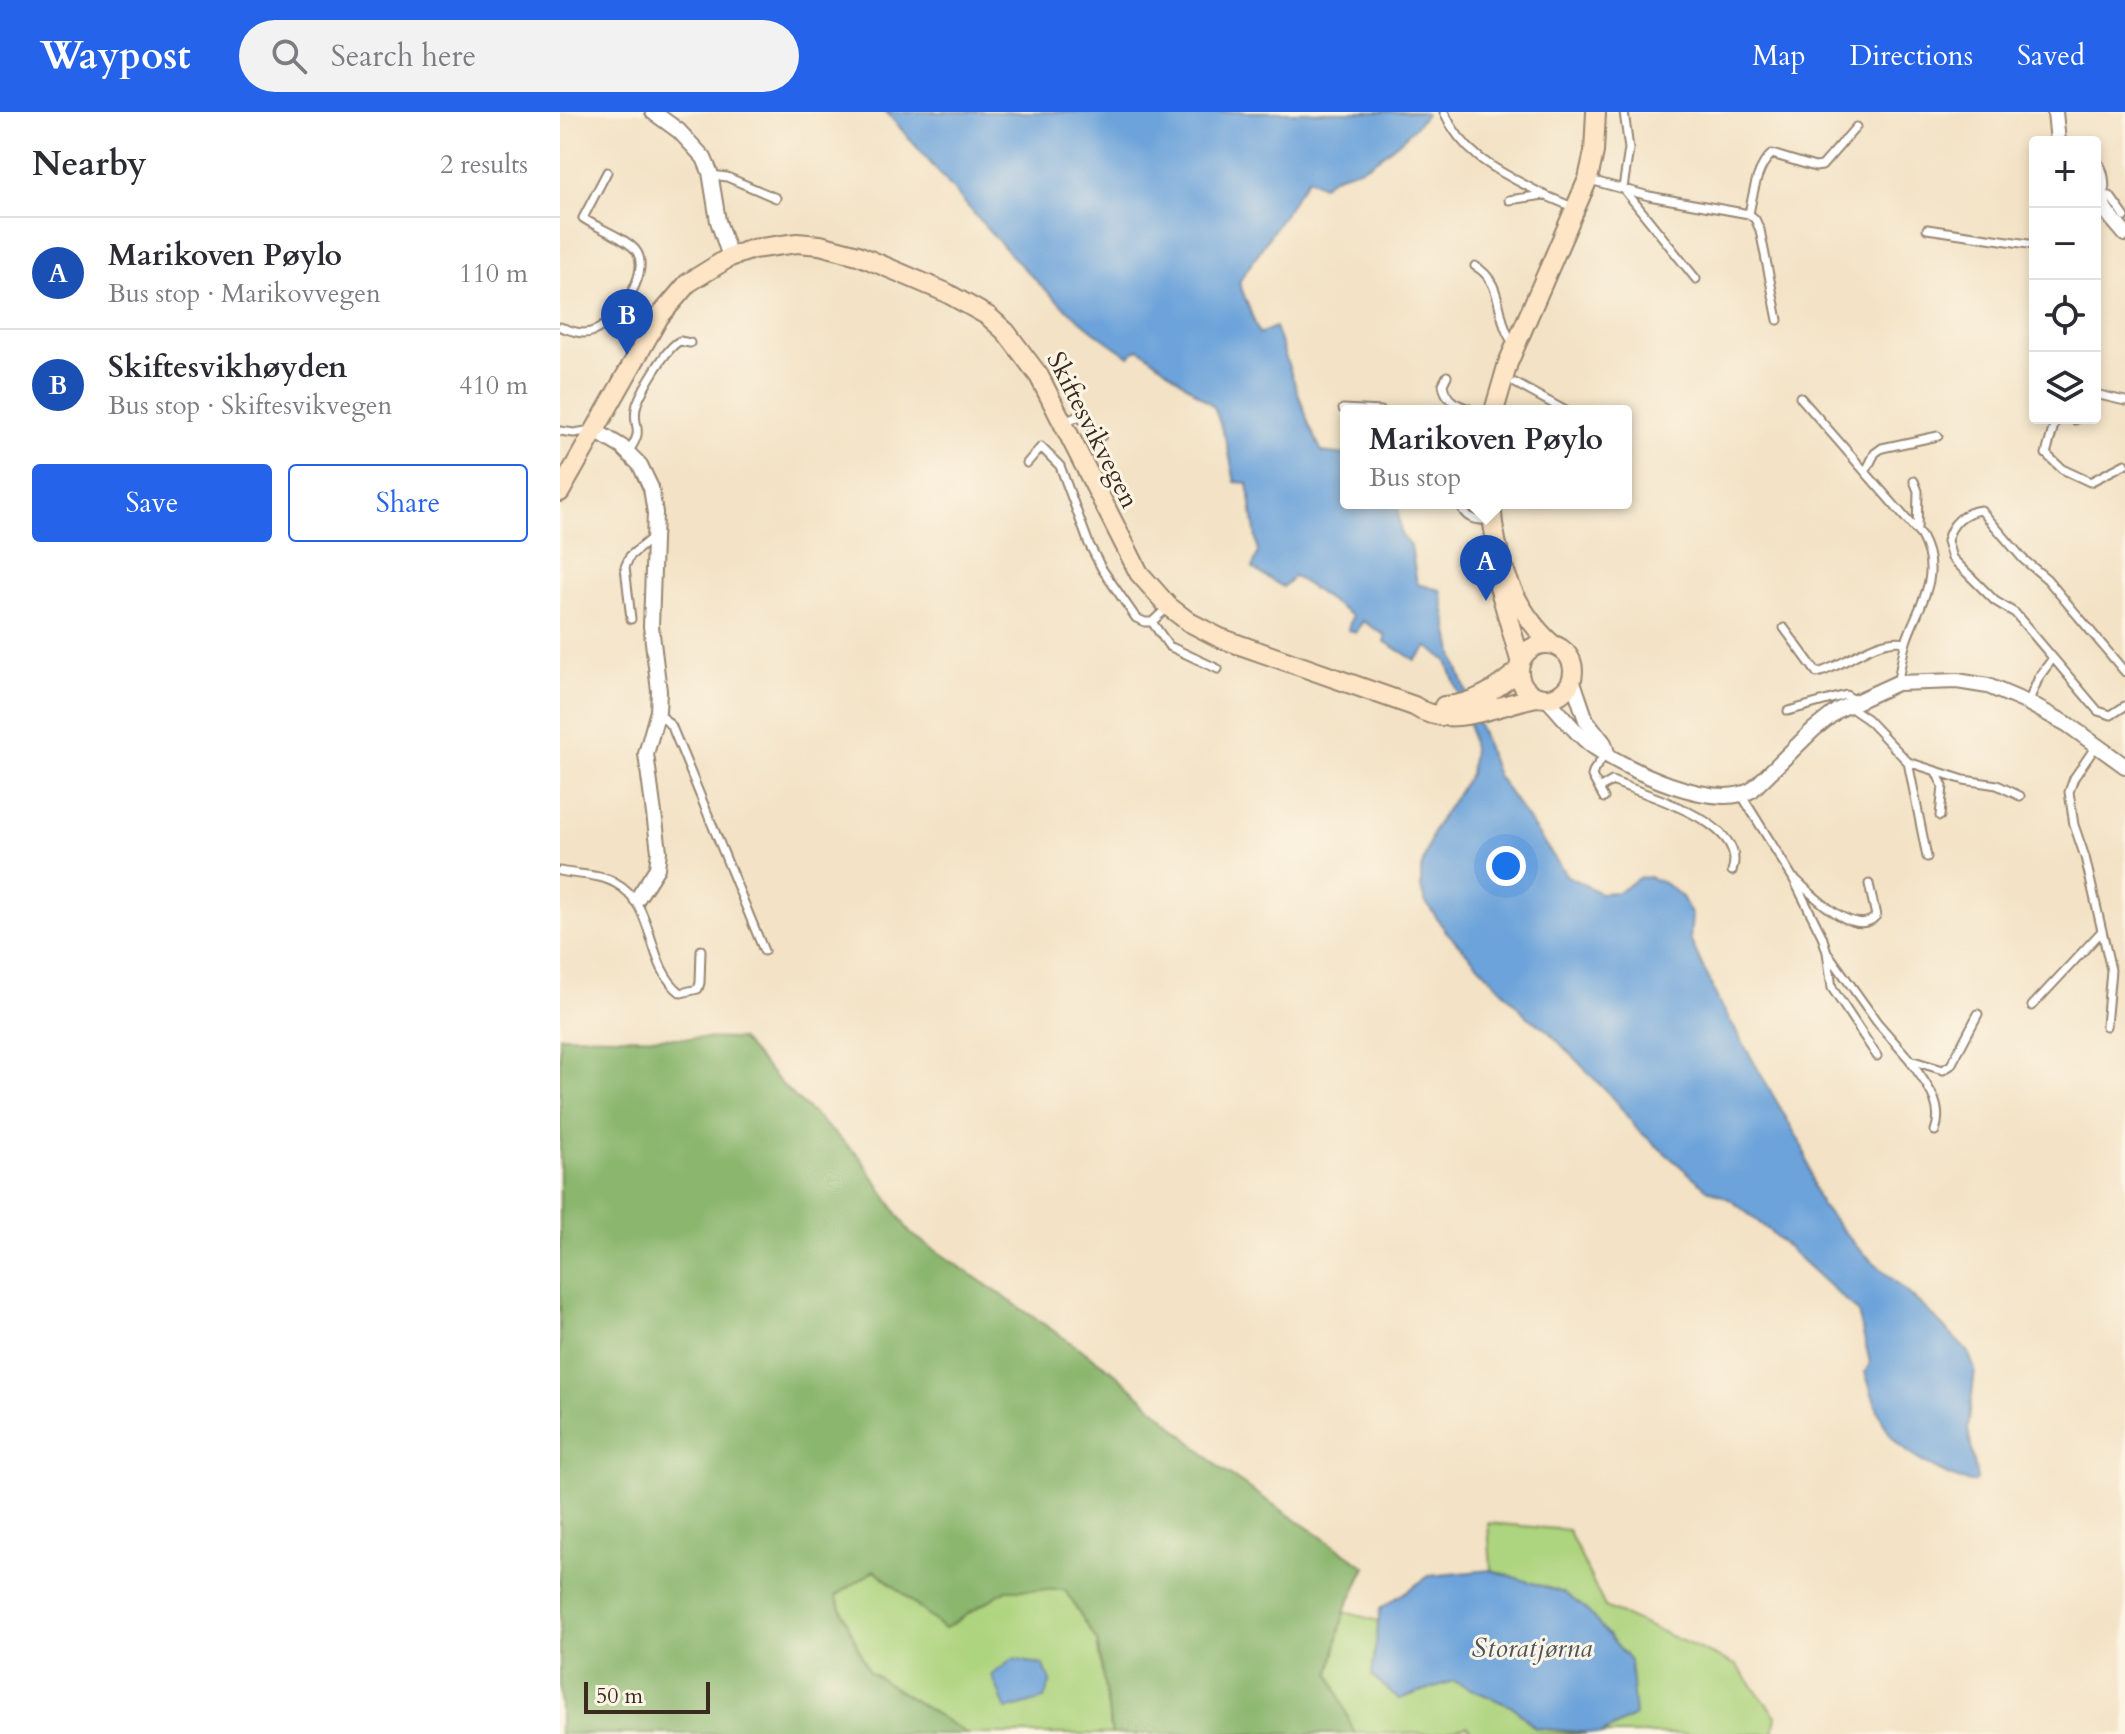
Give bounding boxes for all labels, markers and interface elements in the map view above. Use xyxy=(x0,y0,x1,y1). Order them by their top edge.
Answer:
search box xyxy=(239,20,799,92)
text: Waypost xyxy=(40,30,191,82)
icon: search xyxy=(267,34,311,78)
text: Search here xyxy=(331,36,476,77)
text: Map xyxy=(1752,37,1806,75)
text: Directions xyxy=(1850,37,1973,75)
text: Saved xyxy=(2017,37,2085,75)
map controls xyxy=(2029,136,2101,424)
button: + xyxy=(2029,136,2101,208)
text: Nearby xyxy=(32,141,147,187)
text: 2 results xyxy=(440,147,528,182)
button: − xyxy=(2029,208,2101,280)
text: Marikoven Pøylo xyxy=(108,235,342,276)
text: A xyxy=(48,256,68,291)
text: 110 m xyxy=(459,256,528,291)
text: Bus stop · Marikovvegen xyxy=(108,276,381,311)
button: locate xyxy=(2029,280,2101,352)
pin: B xyxy=(601,289,653,355)
street label: Skiftesvikvegen xyxy=(1039,346,1148,514)
text: Skiftesvikhøyden xyxy=(108,347,347,388)
button: layers xyxy=(2029,352,2101,424)
text: B xyxy=(49,368,67,403)
text: 410 m xyxy=(459,368,528,403)
text: Bus stop · Skiftesvikvegen xyxy=(108,388,392,423)
popup xyxy=(1340,405,1632,509)
text: Marikoven Pøylo xyxy=(1369,419,1603,460)
text: Bus stop xyxy=(1369,460,1461,495)
button: Save xyxy=(32,464,272,542)
button: Share xyxy=(288,464,528,542)
pin: A xyxy=(1460,535,1512,601)
your location xyxy=(1486,846,1526,886)
water label: Storatjørna xyxy=(1471,1629,1593,1667)
scale bar xyxy=(584,1678,710,1714)
text: 50 m xyxy=(596,1681,643,1711)

